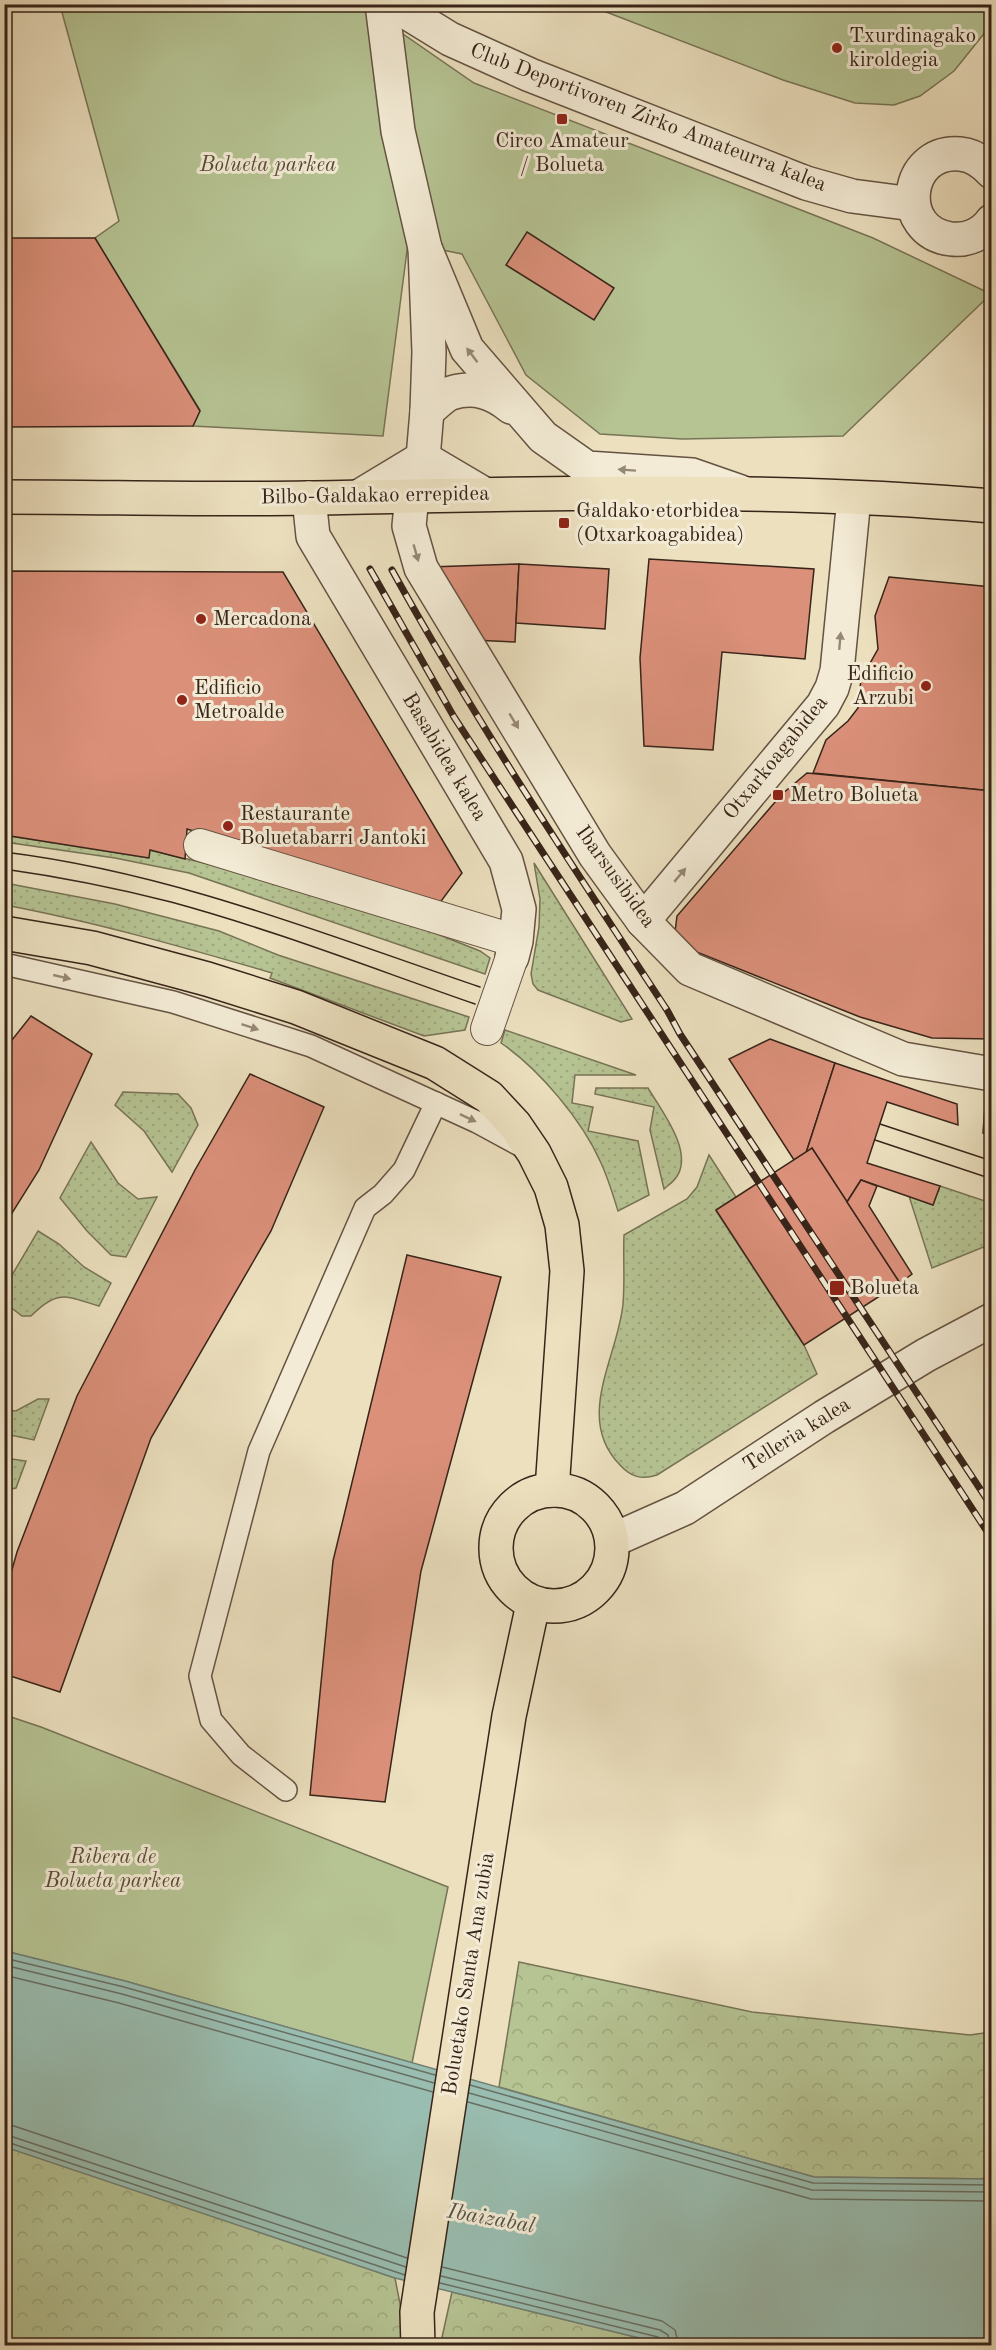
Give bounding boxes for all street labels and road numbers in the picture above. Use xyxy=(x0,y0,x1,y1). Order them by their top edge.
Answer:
street label: Club Deportivoren Zirko Amateurra kalea xyxy=(467,40,829,196)
street label: Bilbo-Galdakao errepidea xyxy=(260,484,490,508)
street label: Basabidea kalea xyxy=(398,690,490,824)
street label: Otxarkoagabidea xyxy=(720,692,832,824)
street label: Ibarsusibidea xyxy=(571,822,659,932)
street label: Telleria kalea xyxy=(740,1394,854,1476)
street label: Boluetako Santa Ana zubia xyxy=(439,1851,499,2097)

